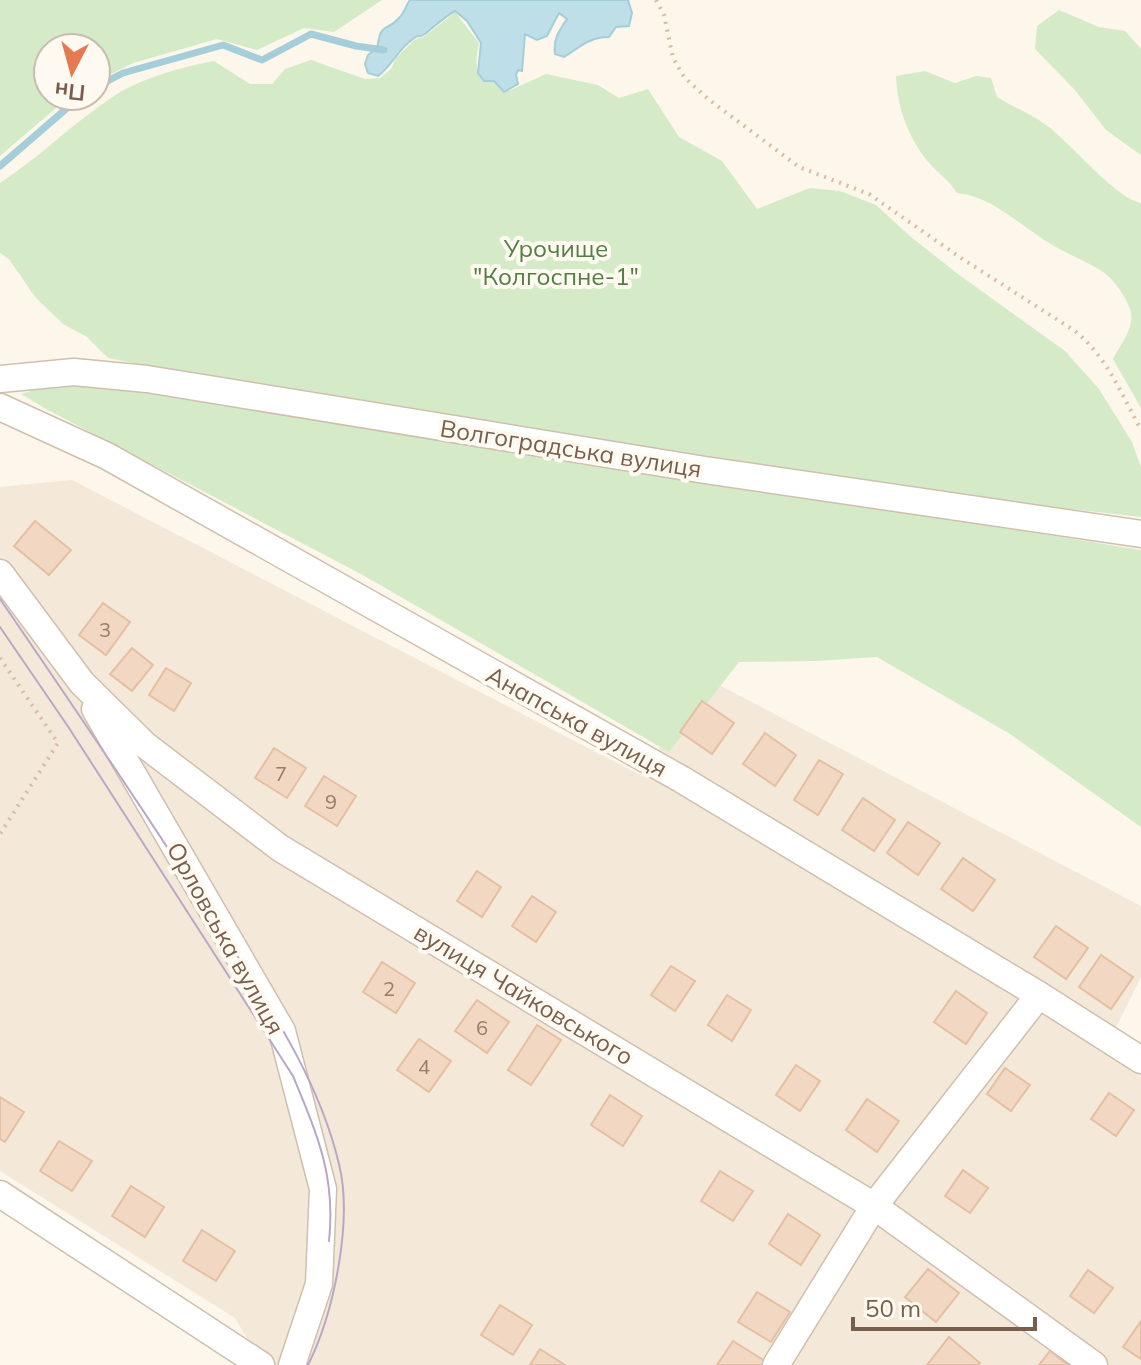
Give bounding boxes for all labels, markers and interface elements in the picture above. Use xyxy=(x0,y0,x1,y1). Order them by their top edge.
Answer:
north arrow xyxy=(32,32,112,112)
text: Пн xyxy=(53,76,87,107)
park label: Урочище "Колгоспне-1" xyxy=(473,233,639,291)
street label: Волгоградська вулиця xyxy=(438,413,704,483)
house number: 3 xyxy=(99,617,111,642)
street label: Анапська вулиця xyxy=(481,659,673,783)
house number: 7 xyxy=(275,761,287,786)
house number: 9 xyxy=(325,789,337,814)
street label: Орловська вулиця xyxy=(161,837,291,1039)
street label: вулиця Чайковського xyxy=(409,917,639,1071)
house number: 2 xyxy=(383,976,395,1001)
house number: 6 xyxy=(476,1015,488,1040)
house number: 4 xyxy=(418,1054,430,1079)
scale bar xyxy=(853,1281,1035,1331)
text: 50 m xyxy=(865,1293,921,1323)

